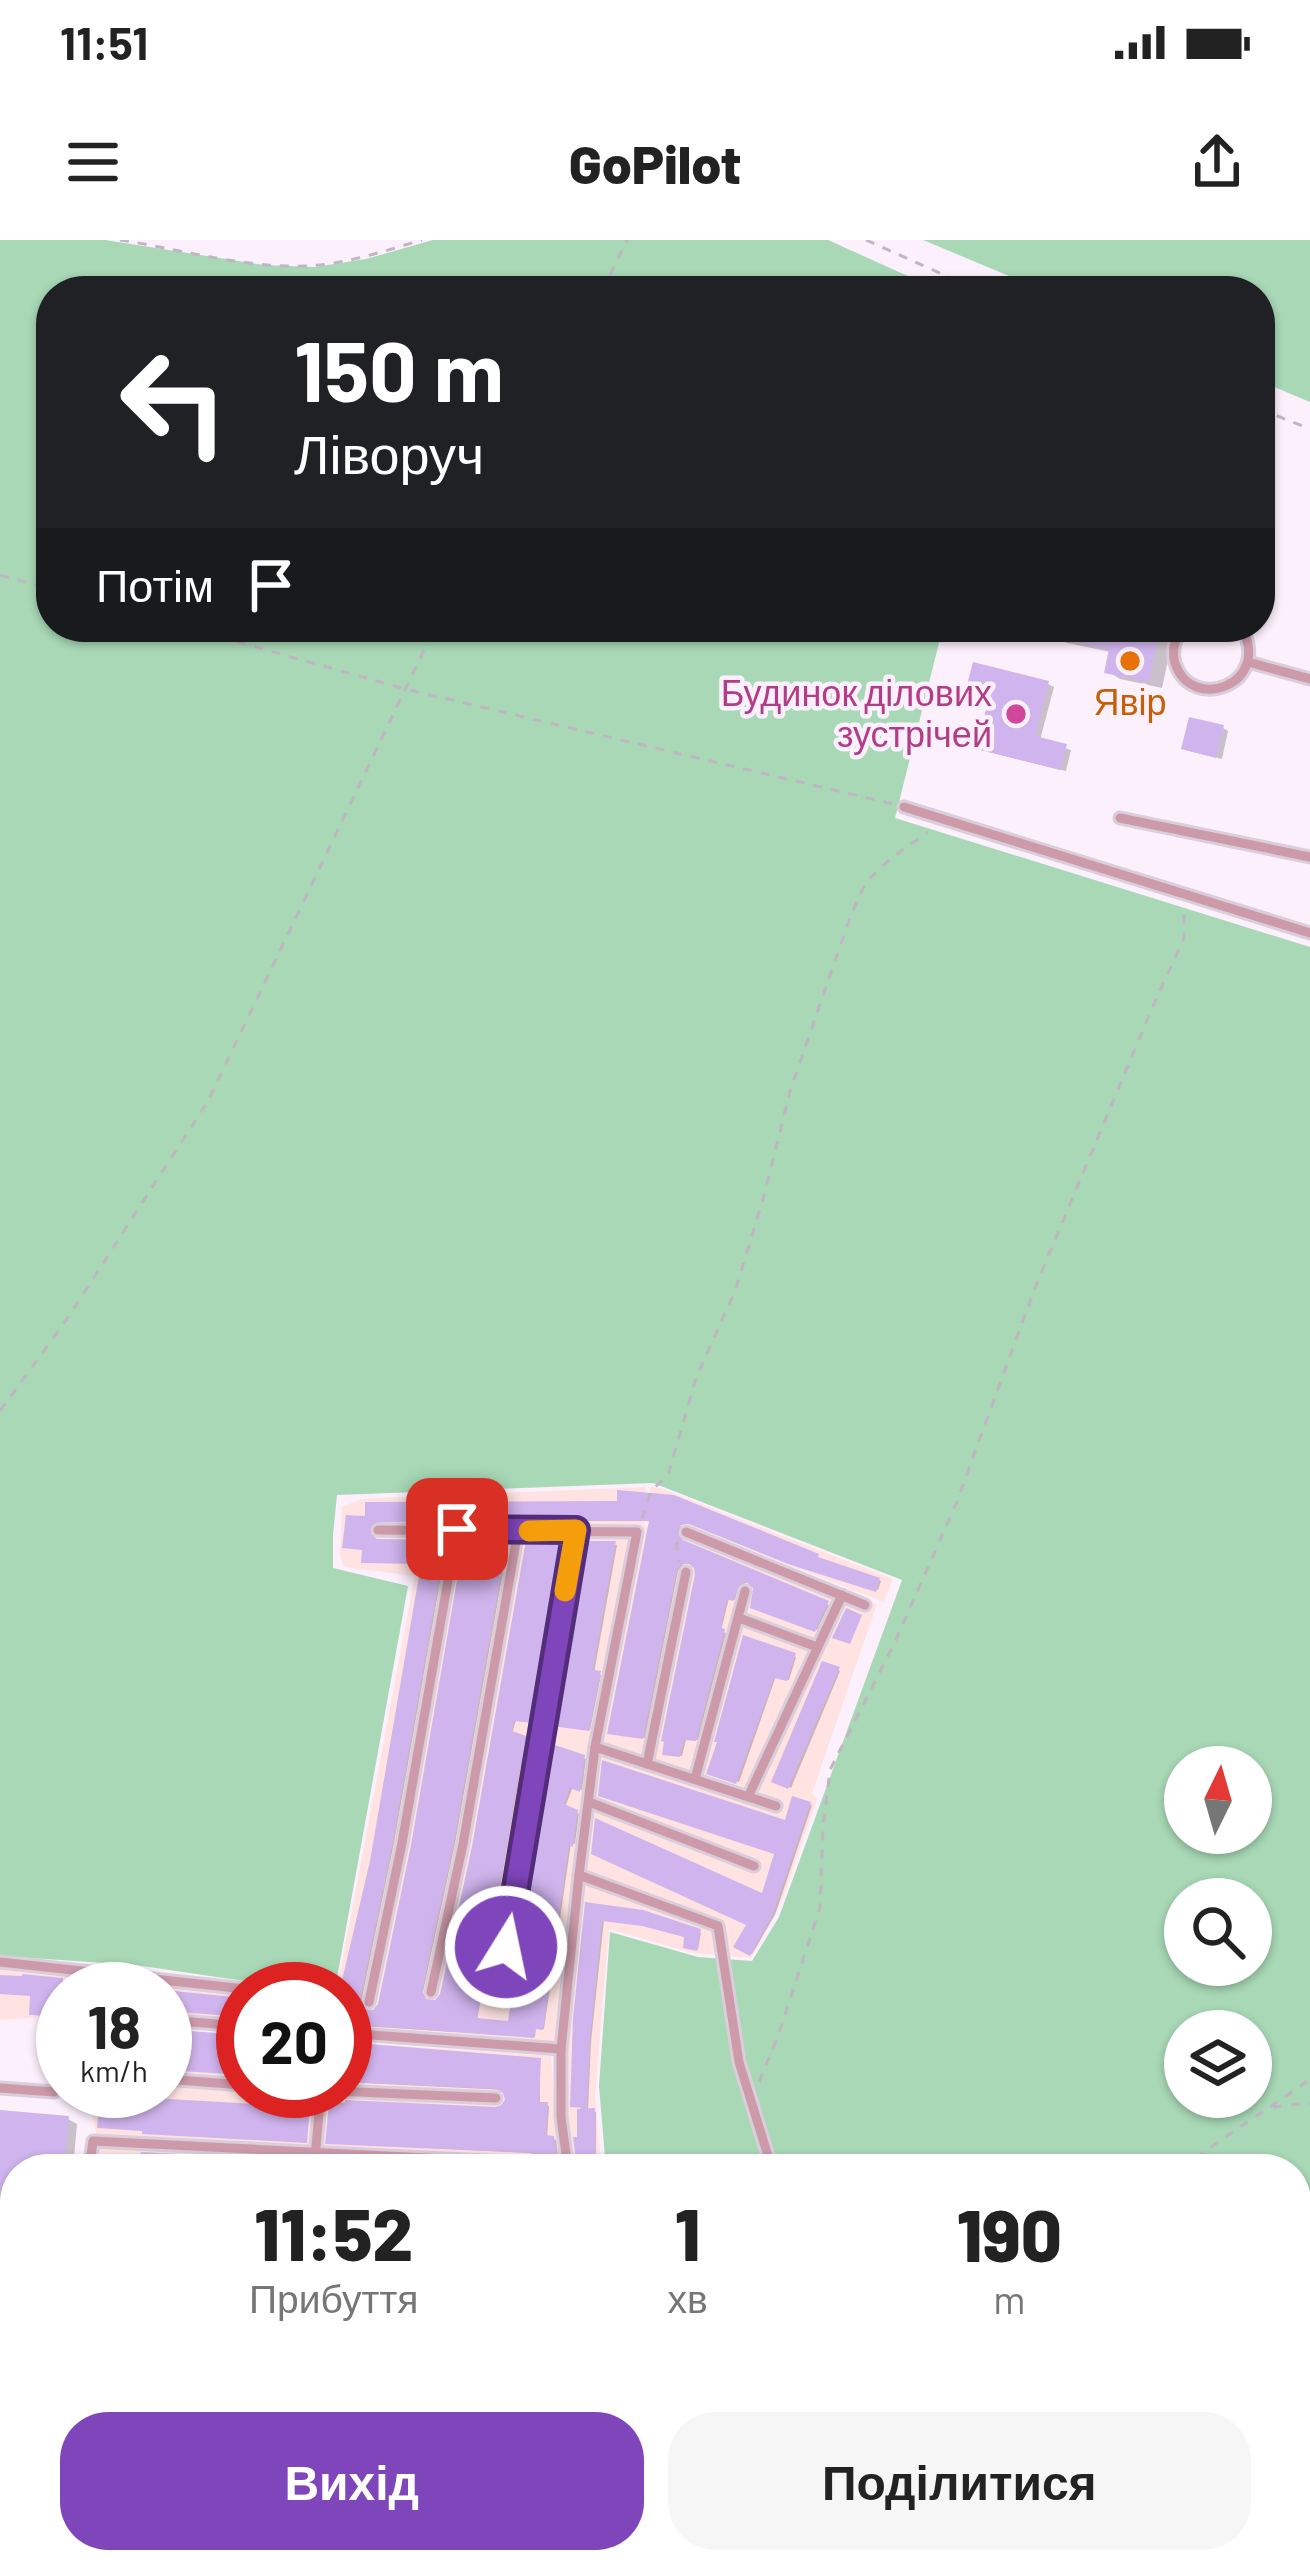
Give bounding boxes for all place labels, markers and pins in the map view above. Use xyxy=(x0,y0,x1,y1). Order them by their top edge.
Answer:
marker: Явір xyxy=(1117,648,1143,674)
place label: Будинок ділових зустрічей xyxy=(721,670,992,755)
place label: Явір xyxy=(1093,679,1167,723)
marker: Будинок ділових зустрічей xyxy=(1003,701,1029,727)
pin xyxy=(406,1478,508,1580)

